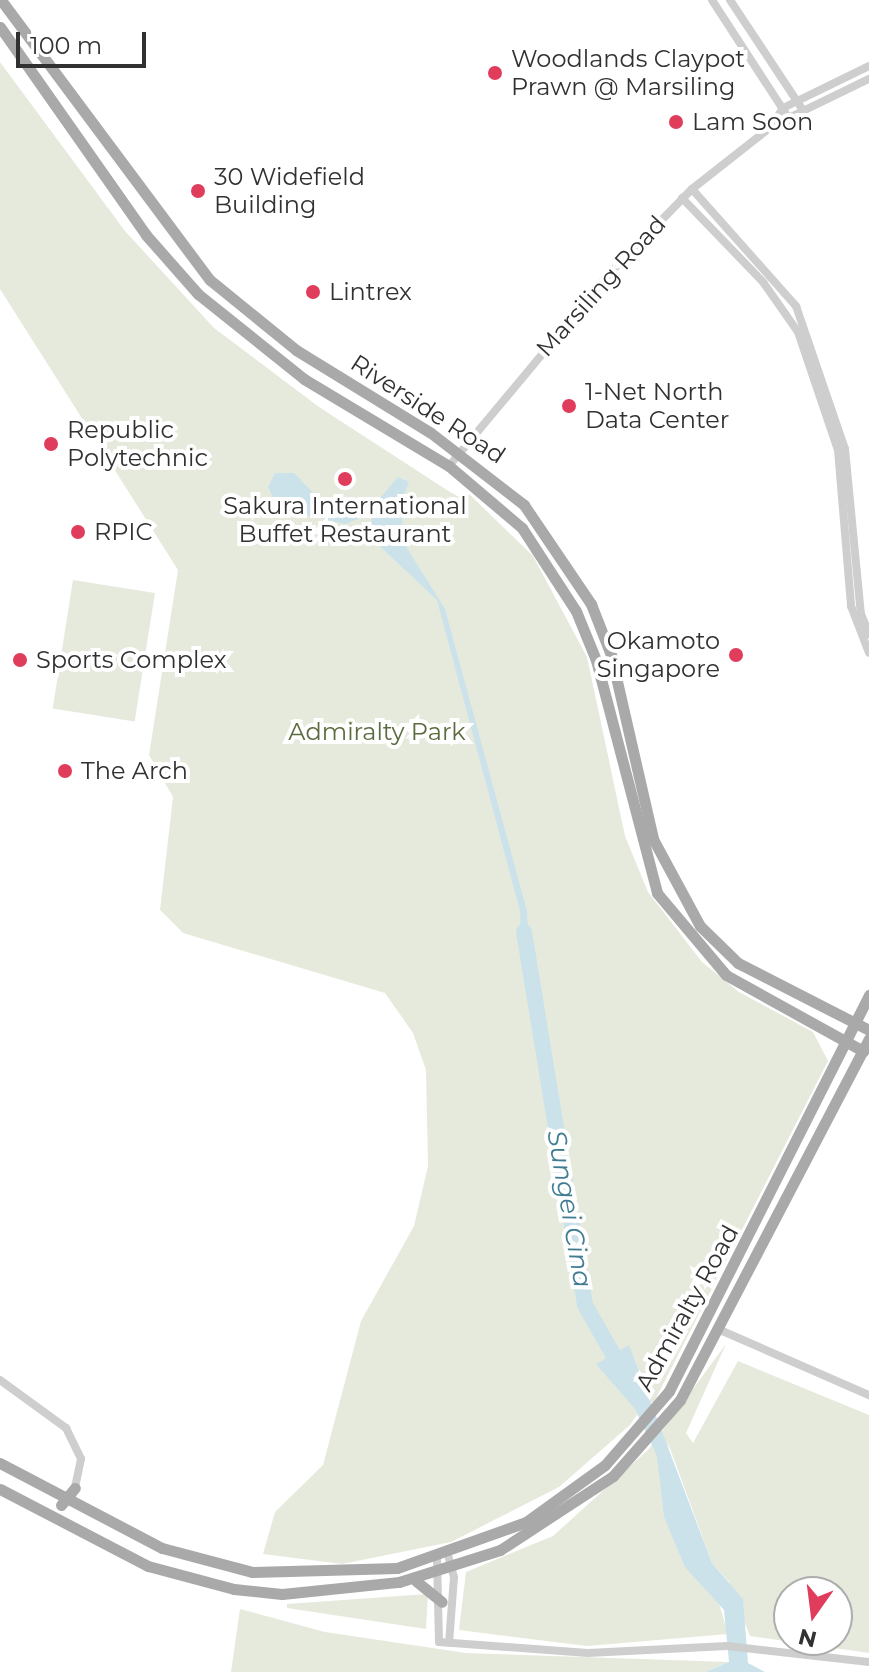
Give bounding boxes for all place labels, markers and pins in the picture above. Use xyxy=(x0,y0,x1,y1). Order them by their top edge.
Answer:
place label: Woodlands Claypot Prawn @ Marsiling xyxy=(511,45,745,101)
marker: Woodlands Claypot Prawn @ Marsiling xyxy=(486,64,504,82)
place label: Lam Soon xyxy=(692,108,813,136)
marker: Lam Soon xyxy=(667,113,685,131)
place label: 30 Widefield Building xyxy=(214,163,365,219)
marker: 30 Widefield Building xyxy=(189,182,207,200)
place label: Lintrex xyxy=(329,278,412,306)
marker: Lintrex xyxy=(304,283,322,301)
place label: 1-Net North Data Center xyxy=(585,378,729,434)
marker: 1-Net North Data Center xyxy=(560,397,578,415)
place label: Republic Polytechnic xyxy=(67,416,208,472)
marker: Republic Polytechnic xyxy=(42,435,60,453)
marker: Sakura International Buffet Restaurant xyxy=(336,470,354,488)
place label: Sakura International Buffet Restaurant xyxy=(223,492,467,548)
place label: RPIC xyxy=(94,518,153,546)
marker: RPIC xyxy=(69,523,87,541)
place label: Okamoto Singapore xyxy=(597,627,720,683)
place label: Sports Complex xyxy=(36,646,226,674)
marker: Okamoto Singapore xyxy=(727,646,745,664)
marker: Sports Complex xyxy=(11,651,29,669)
place label: The Arch xyxy=(81,757,188,785)
marker: The Arch xyxy=(56,762,74,780)

